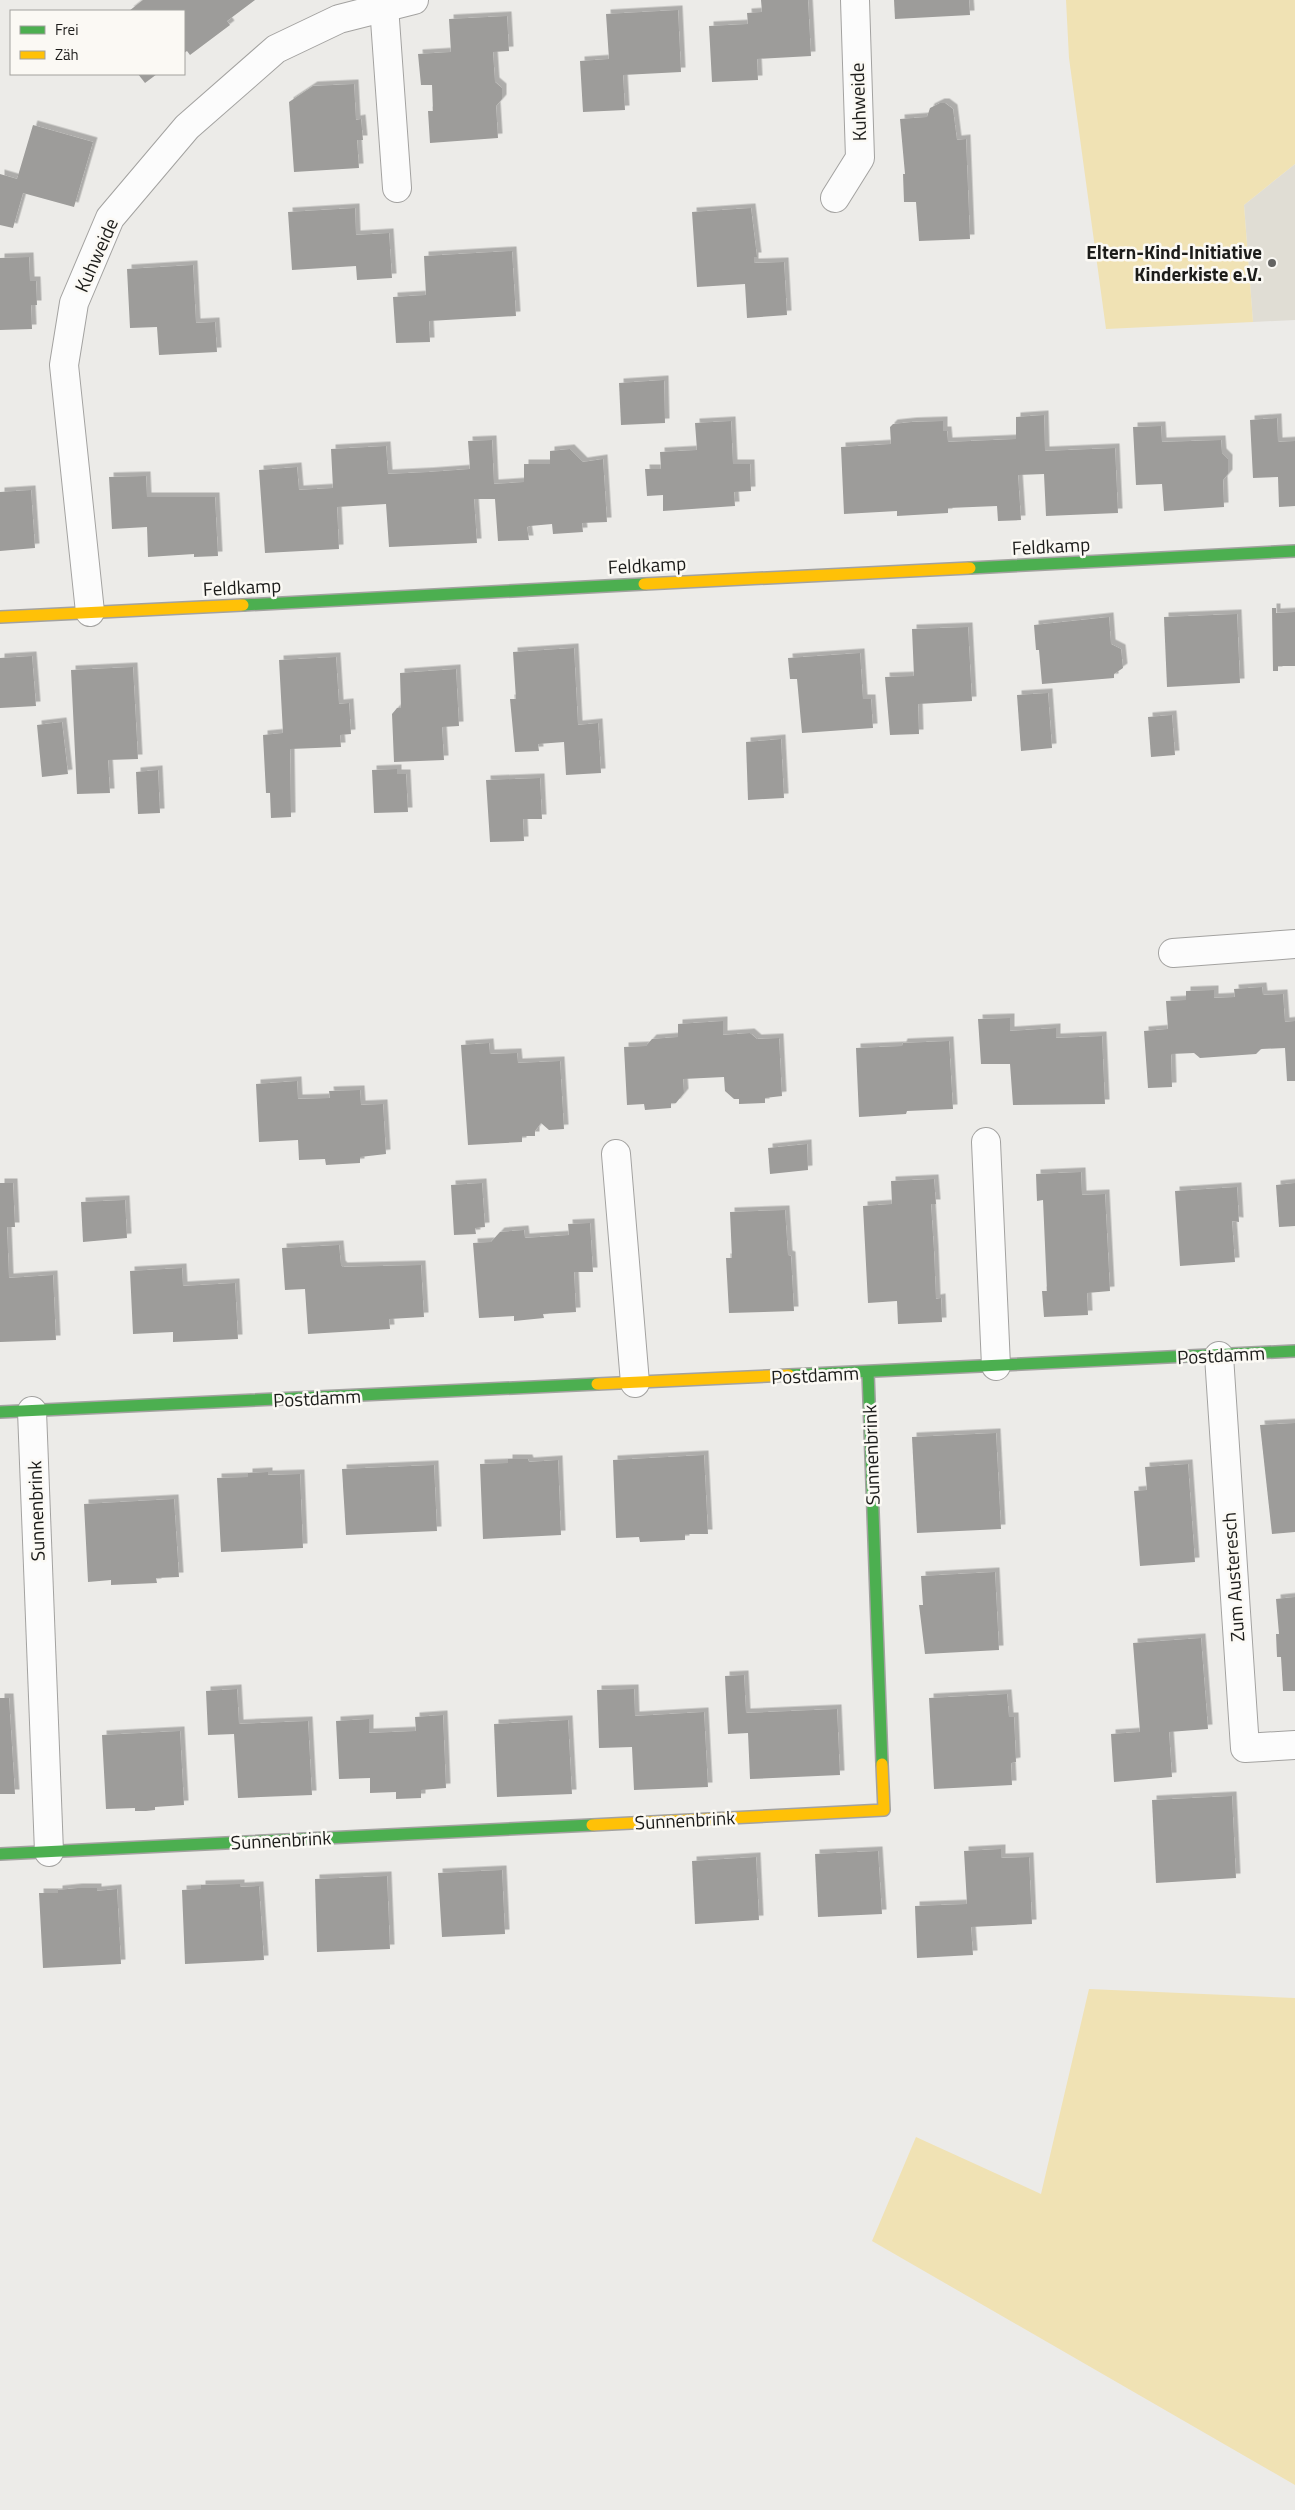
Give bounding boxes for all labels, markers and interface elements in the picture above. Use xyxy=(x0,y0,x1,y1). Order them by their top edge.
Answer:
legend xyxy=(10,10,185,75)
text: Frei xyxy=(55,18,78,41)
text: Zäh xyxy=(55,43,79,66)
street label: Kuhweide xyxy=(842,62,873,142)
street label: Kuhweide xyxy=(66,213,125,297)
place label: Eltern-Kind-Initiative Kinderkiste e.V. xyxy=(1086,237,1262,288)
marker: Eltern-Kind-Initiative Kinderkiste e.V. xyxy=(1266,257,1278,269)
street label: Feldkamp xyxy=(1011,529,1091,562)
street label: Feldkamp xyxy=(607,548,687,581)
street label: Feldkamp xyxy=(202,570,282,603)
street label: Postdamm xyxy=(1176,1338,1266,1371)
street label: Postdamm xyxy=(770,1358,860,1391)
street label: Postdamm xyxy=(272,1381,362,1414)
street label: Sunnenbrink xyxy=(854,1404,887,1506)
street label: Sunnenbrink xyxy=(19,1460,52,1562)
street label: Zum Austeresch xyxy=(1214,1511,1251,1643)
street label: Sunnenbrink xyxy=(634,1802,736,1837)
street label: Sunnenbrink xyxy=(230,1822,332,1857)

